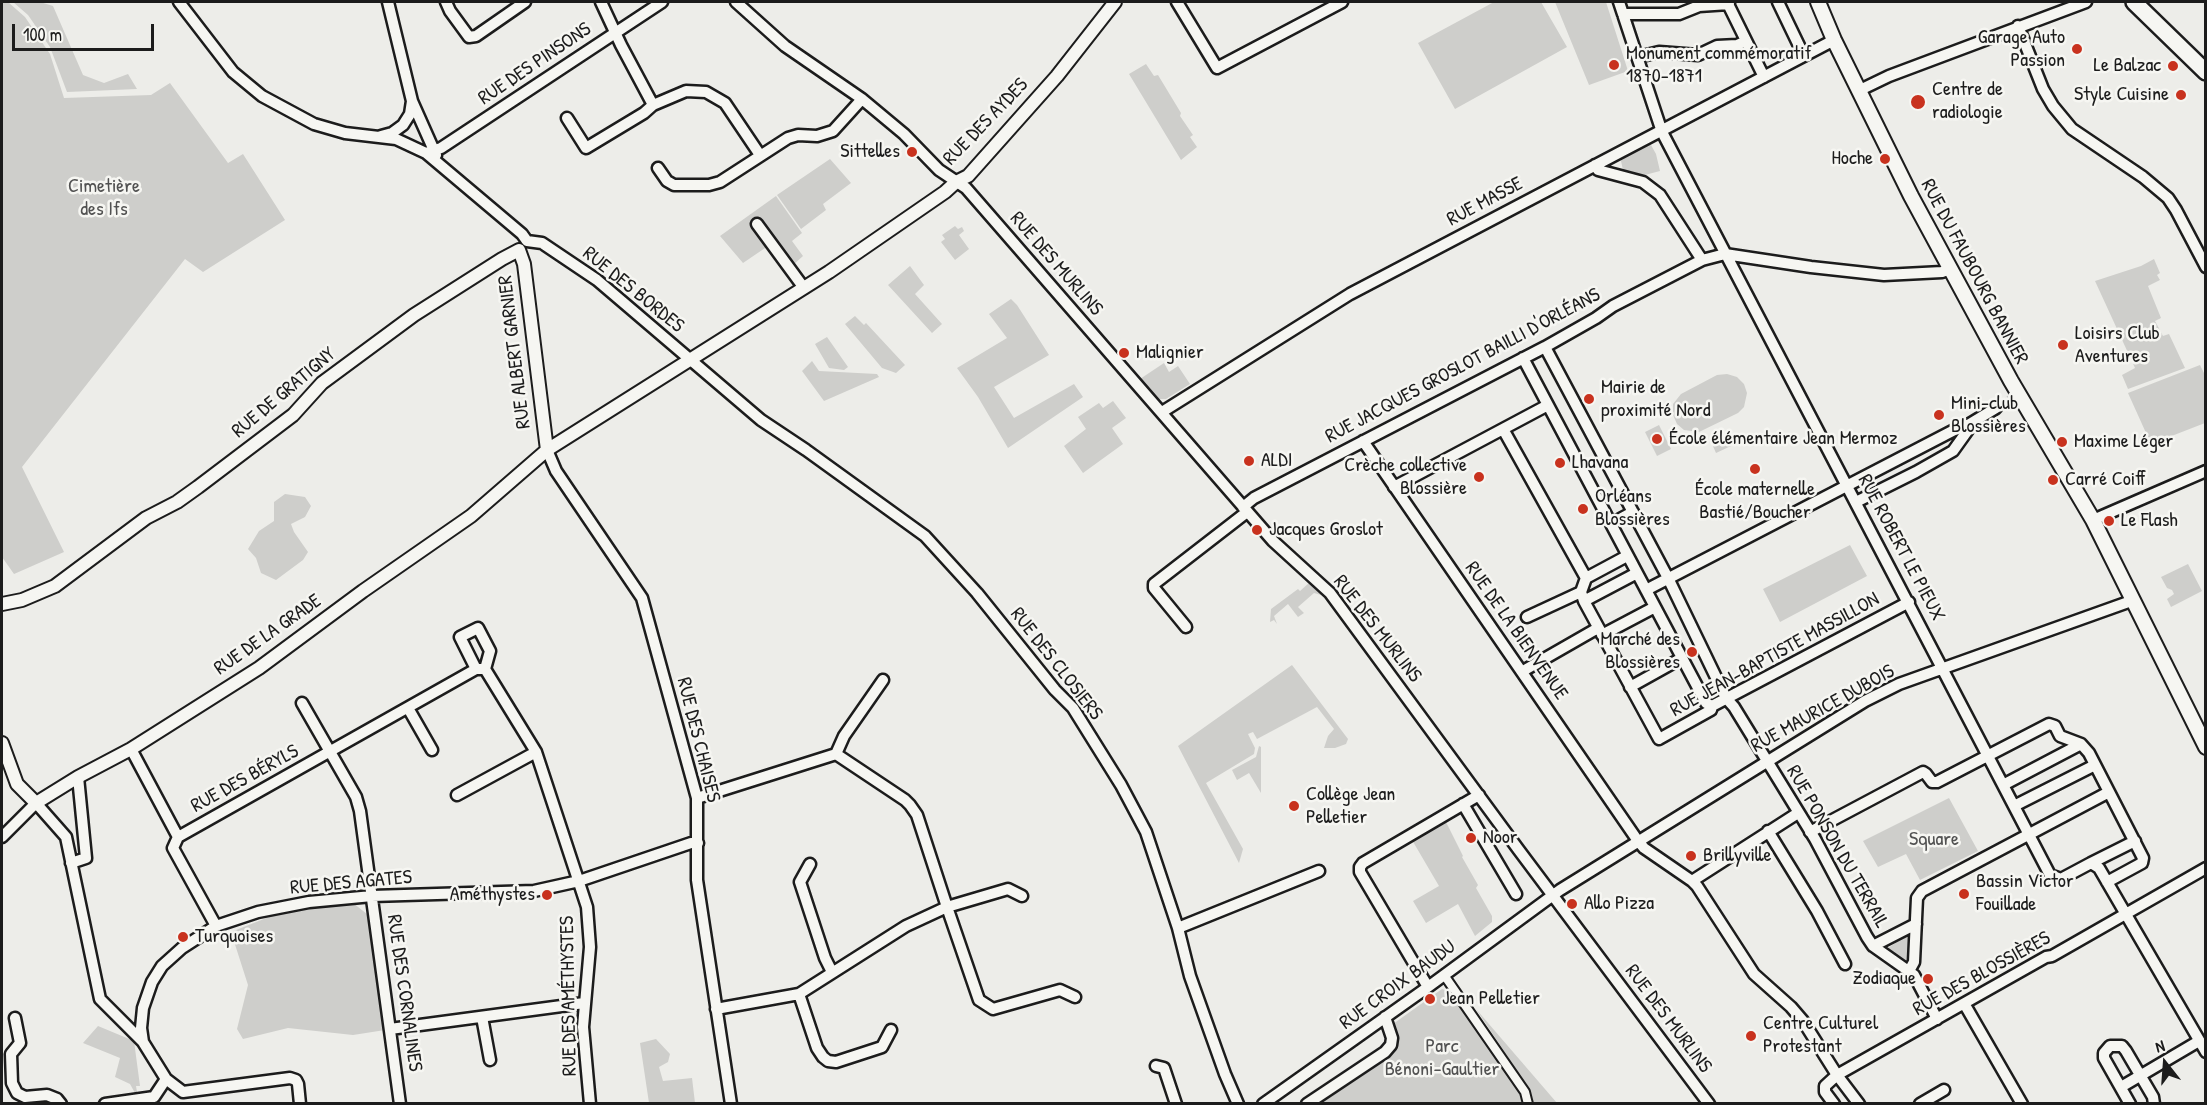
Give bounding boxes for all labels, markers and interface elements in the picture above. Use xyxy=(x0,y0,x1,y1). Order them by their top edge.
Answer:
scale bar xyxy=(15,12,158,50)
street label: RUE DES PINSONS xyxy=(474,18,596,110)
text: 100 m xyxy=(23,22,62,47)
place label: Garage Auto Passion xyxy=(1978,26,2065,73)
place label: Monument commémoratif 1870-1871 xyxy=(1626,42,1812,89)
marker: Garage Auto Passion xyxy=(2070,42,2084,56)
place label: Le Balzac xyxy=(2094,54,2161,78)
marker: Monument commémoratif 1870-1871 xyxy=(1607,58,1621,72)
marker: Le Balzac xyxy=(2166,59,2180,73)
street label: RUE DES AYDES xyxy=(939,73,1033,171)
place label: Centre de radiologie xyxy=(1932,78,2003,125)
place label: Style Cuisine xyxy=(2074,83,2169,107)
marker: Style Cuisine xyxy=(2174,88,2188,102)
marker: Centre de radiologie xyxy=(1909,93,1927,111)
place label: Sittelles xyxy=(840,140,900,164)
marker: Sittelles xyxy=(905,145,919,159)
place label: Hoche xyxy=(1831,147,1873,171)
marker: Hoche xyxy=(1878,152,1892,166)
street label: RUE MASSE xyxy=(1443,172,1527,232)
park label: Cimetière des Ifs xyxy=(68,175,140,222)
street label: RUE DU FAUBOURG BANNIER xyxy=(1915,175,2033,369)
street label: RUE DES MURLINS xyxy=(1004,207,1108,321)
street label: RUE DES BORDES xyxy=(577,242,689,338)
street label: RUE ALBERT GARNIER xyxy=(494,274,536,430)
street label: RUE JACQUES GROSLOT BAILLI D'ORLÉANS xyxy=(1322,283,1604,449)
place label: Loisirs Club Aventures xyxy=(2075,322,2160,369)
marker: Loisirs Club Aventures xyxy=(2056,338,2070,352)
place label: Malignier xyxy=(1136,341,1204,365)
street label: RUE DE GRATIGNY xyxy=(227,343,341,443)
marker: Malignier xyxy=(1117,346,1131,360)
place label: Mairie de proximité Nord xyxy=(1601,376,1710,423)
marker: Mairie de proximité Nord xyxy=(1582,392,1596,406)
place label: Mini-club Blossières xyxy=(1951,392,2026,439)
marker: Mini-club Blossières xyxy=(1932,408,1946,422)
place label: École élémentaire Jean Mermoz xyxy=(1669,427,1897,451)
place label: Maxime Léger xyxy=(2074,430,2173,454)
marker: École élémentaire Jean Mermoz xyxy=(1650,432,1664,446)
marker: Maxime Léger xyxy=(2055,435,2069,449)
place label: ALDI xyxy=(1261,449,1292,473)
place label: Lhavana xyxy=(1572,451,1628,475)
marker: ALDI xyxy=(1242,454,1256,468)
place label: Crèche collective Blossière xyxy=(1344,454,1467,501)
marker: Lhavana xyxy=(1553,456,1567,470)
marker: École maternelle Bastié/Boucher xyxy=(1748,462,1762,476)
place label: Carré Coiff xyxy=(2065,468,2146,492)
marker: Crèche collective Blossière xyxy=(1472,470,1486,484)
street label: RUE ROBERT LE PIEUX xyxy=(1852,470,1950,626)
marker: Carré Coiff xyxy=(2046,473,2060,487)
place label: École maternelle Bastié/Boucher xyxy=(1695,478,1815,525)
place label: Orléans Blossières xyxy=(1595,485,1670,532)
marker: Orléans Blossières xyxy=(1576,502,1590,516)
place label: Le Flash xyxy=(2121,509,2178,533)
marker: Le Flash xyxy=(2102,514,2116,528)
place label: Jacques Groslot xyxy=(1269,518,1383,542)
marker: Jacques Groslot xyxy=(1250,523,1264,537)
street label: RUE DE LA BIENVENUE xyxy=(1459,557,1573,705)
street label: RUE DES MURLINS xyxy=(1328,571,1426,687)
street label: RUE JEAN-BAPTISTE MASSILLON xyxy=(1666,588,1884,722)
street label: RUE DE LA GRADE xyxy=(210,589,326,681)
street label: RUE DES CLOSIERS xyxy=(1005,603,1107,725)
place label: Marché des Blossières xyxy=(1600,628,1680,675)
marker: Marché des Blossières xyxy=(1685,645,1699,659)
street label: RUE MAURICE DUBOIS xyxy=(1747,660,1899,758)
street label: RUE DES CHAISES xyxy=(671,675,725,805)
street label: RUE DES BÉRYLS xyxy=(187,740,303,818)
street label: RUE PONSON DU TERRAIL xyxy=(1781,761,1893,933)
place label: Collège Jean Pelletier xyxy=(1306,783,1395,830)
marker: Collège Jean Pelletier xyxy=(1287,799,1301,813)
place label: Noor xyxy=(1483,826,1517,850)
park label: Square xyxy=(1909,828,1959,852)
marker: Noor xyxy=(1464,831,1478,845)
place label: Brillyville xyxy=(1703,844,1771,868)
marker: Brillyville xyxy=(1684,849,1698,863)
street label: RUE DES AGATES xyxy=(289,866,413,900)
place label: Bassin Victor Fouillade xyxy=(1976,870,2074,917)
place label: Améthystes xyxy=(450,883,535,907)
marker: Bassin Victor Fouillade xyxy=(1957,887,1971,901)
marker: Améthystes xyxy=(540,888,554,902)
place label: Allo Pizza xyxy=(1584,892,1654,916)
marker: Allo Pizza xyxy=(1565,897,1579,911)
street label: RUE DES CORNALINES xyxy=(381,913,427,1073)
street label: RUE DES AMÉTHYSTES xyxy=(556,916,582,1076)
place label: Turquoises xyxy=(195,925,273,949)
street label: RUE DES BLOSSIÈRES xyxy=(1909,926,2055,1022)
marker: Turquoises xyxy=(176,930,190,944)
street label: RUE CROIX BAUDU xyxy=(1335,935,1461,1035)
street label: RUE DES MURLINS xyxy=(1619,960,1717,1078)
place label: Zodiaque xyxy=(1852,967,1916,991)
marker: Zodiaque xyxy=(1921,972,1935,986)
place label: Jean Pelletier xyxy=(1442,987,1540,1011)
marker: Jean Pelletier xyxy=(1423,992,1437,1006)
place label: Centre Culturel Protestant xyxy=(1763,1012,1878,1059)
marker: Centre Culturel Protestant xyxy=(1744,1029,1758,1043)
north arrow xyxy=(2135,1033,2195,1093)
text: N xyxy=(2152,1034,2167,1058)
park label: Parc Bénoni-Gaultier xyxy=(1385,1035,1499,1082)

